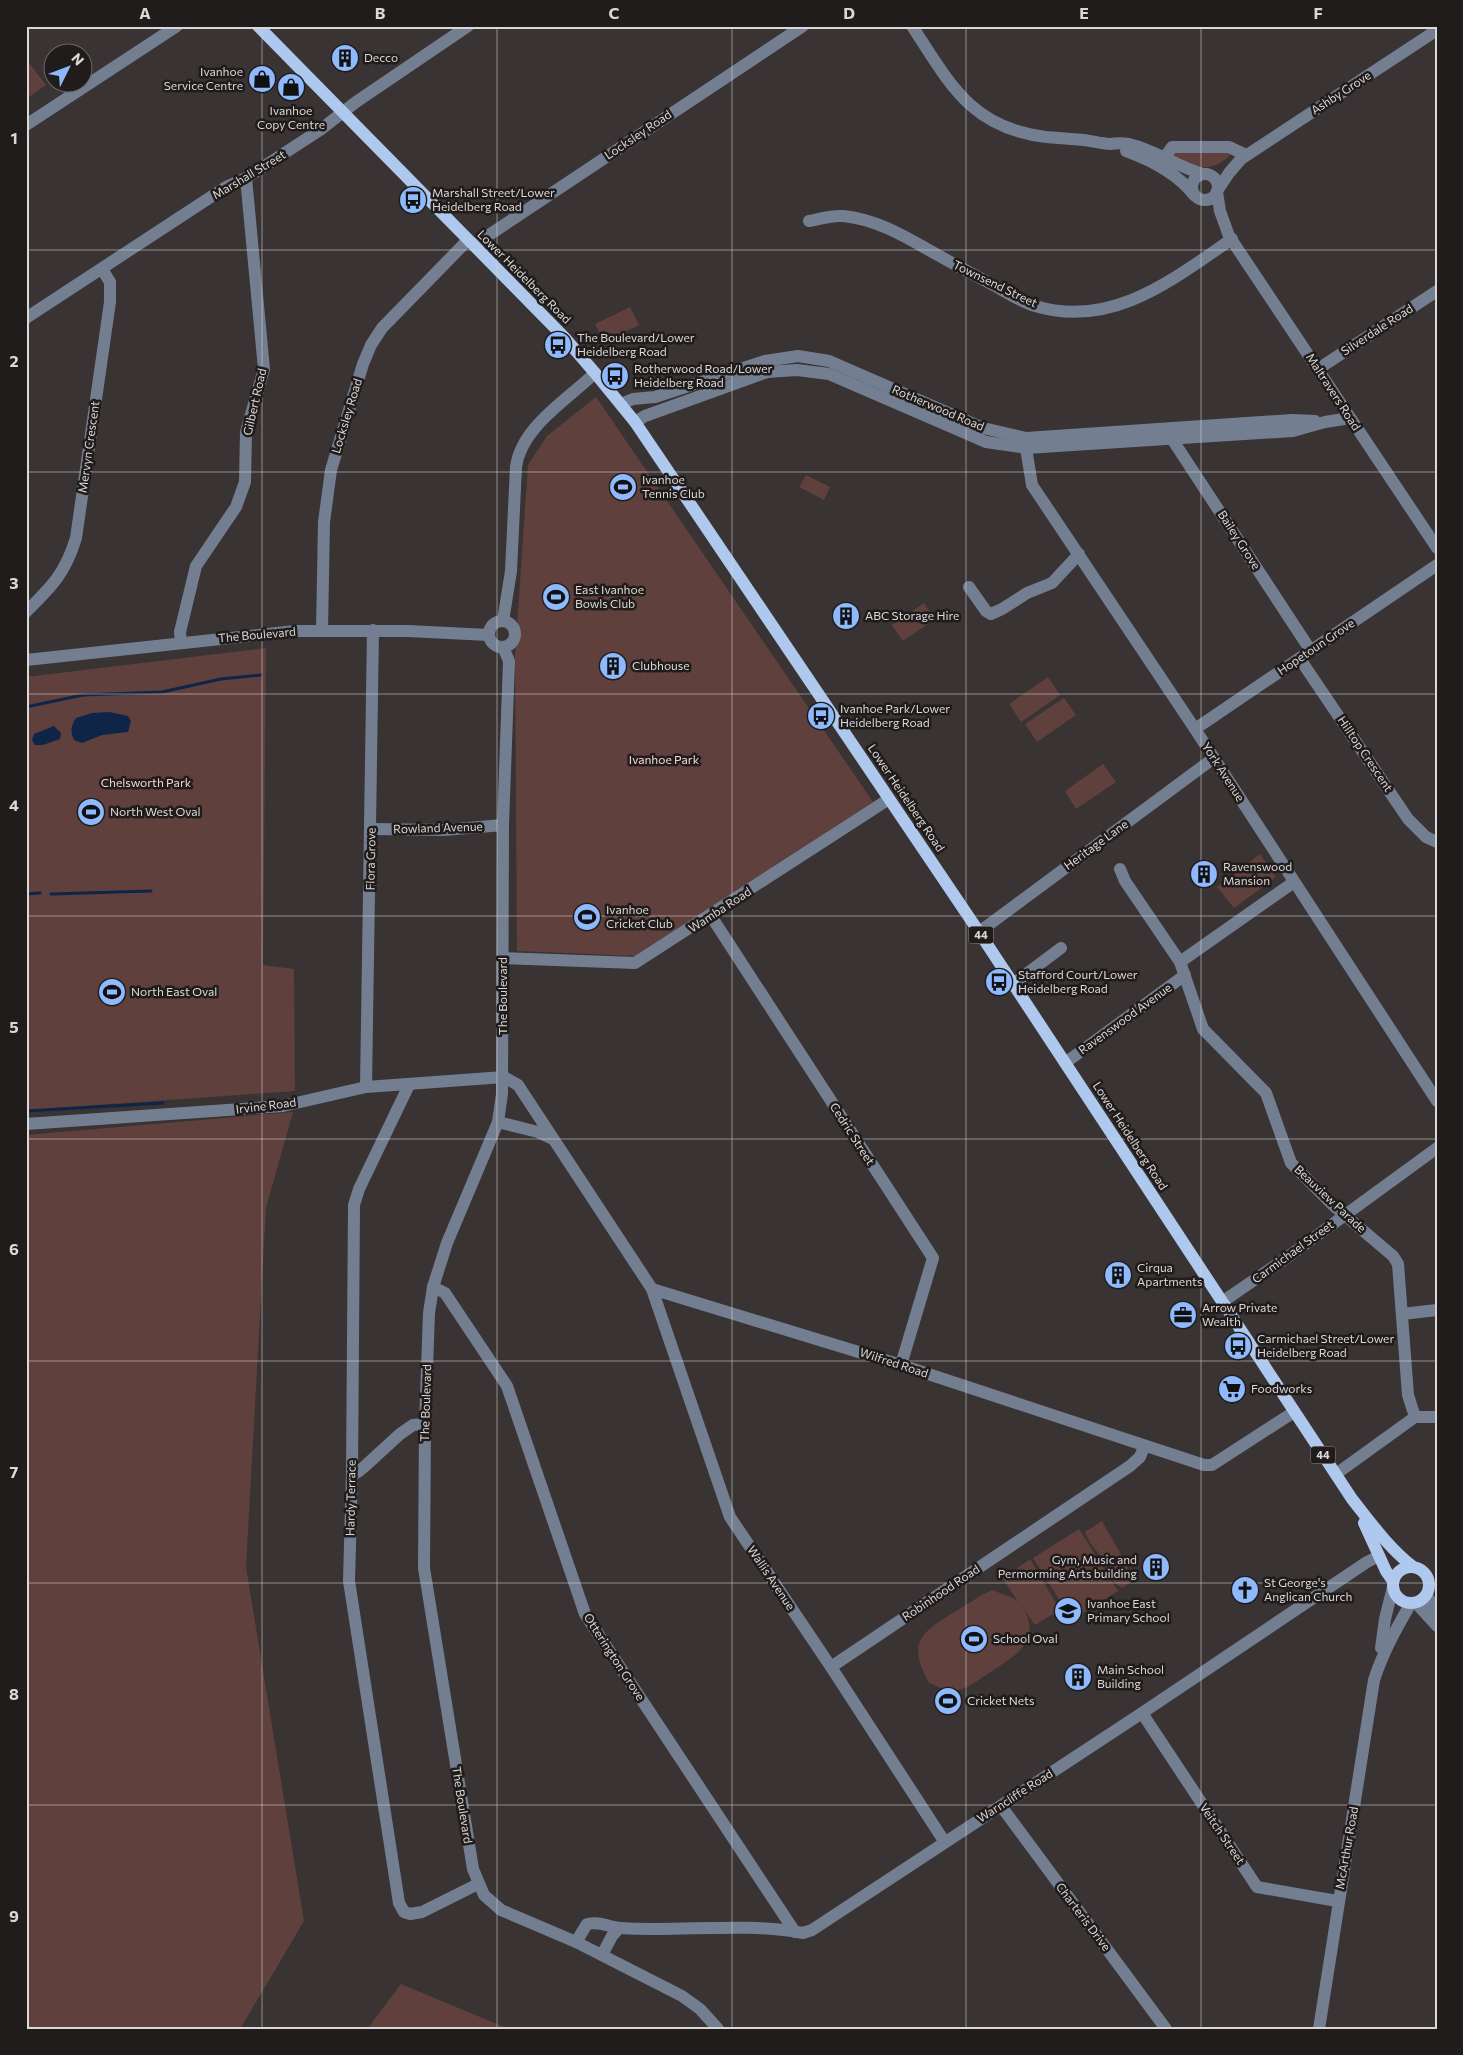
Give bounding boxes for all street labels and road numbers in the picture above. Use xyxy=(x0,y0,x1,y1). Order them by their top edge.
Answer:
street label: Ashby Grove xyxy=(1308,68,1373,117)
street label: Locksley Road xyxy=(601,107,674,162)
street label: Marshall Street xyxy=(209,147,288,202)
street label: Lower Heidelberg Road xyxy=(475,227,574,326)
street label: Townsend Street xyxy=(951,257,1040,310)
street label: Silverdale Road xyxy=(1338,301,1415,358)
street label: Maltravers Road xyxy=(1304,350,1364,433)
street label: Gilbert Road xyxy=(240,367,269,437)
street label: Locksley Road xyxy=(328,376,364,455)
street label: Rotherwood Road xyxy=(890,381,987,433)
street label: Mervyn Crescent xyxy=(75,400,101,494)
street label: Bailey Grove xyxy=(1216,507,1264,572)
street label: Hopetoun Grove xyxy=(1274,615,1357,677)
street label: The Boulevard xyxy=(218,624,296,644)
street label: Hilltop Crescent xyxy=(1335,713,1396,794)
street label: York Avenue xyxy=(1200,739,1248,804)
street label: Lower Heidelberg Road xyxy=(866,741,948,854)
street label: Heritage Lane xyxy=(1061,816,1130,872)
street label: Rowland Avenue xyxy=(393,818,483,836)
street label: Flora Grove xyxy=(362,827,378,891)
street label: Wamba Road xyxy=(685,884,754,935)
road number: 44 xyxy=(968,926,994,944)
street label: The Boulevard xyxy=(495,957,509,1035)
street label: Ravenswood Avenue xyxy=(1075,980,1174,1057)
street label: Lower Heidelberg Road xyxy=(1091,1079,1171,1192)
street label: Irvine Road xyxy=(235,1094,297,1116)
street label: Cedric Street xyxy=(827,1100,878,1167)
street label: Beauview Parade xyxy=(1292,1162,1369,1235)
street label: Carmichael Street xyxy=(1249,1217,1336,1286)
street label: Wilfred Road xyxy=(858,1344,930,1380)
street label: The Boulevard xyxy=(417,1364,433,1442)
road number: 44 xyxy=(1310,1446,1336,1464)
street label: Hardy Terrace xyxy=(342,1460,358,1536)
street label: Wallis Avenue xyxy=(745,1543,799,1612)
street label: Robinhood Road xyxy=(899,1561,982,1623)
street label: Otterington Grove xyxy=(581,1610,648,1703)
street label: The Boulevard xyxy=(450,1765,476,1844)
street label: Warncliffe Road xyxy=(974,1766,1055,1825)
street label: Veitch Street xyxy=(1197,1800,1248,1867)
street label: McArthur Road xyxy=(1332,1805,1360,1890)
street label: Charteris Drive xyxy=(1054,1879,1114,1953)

